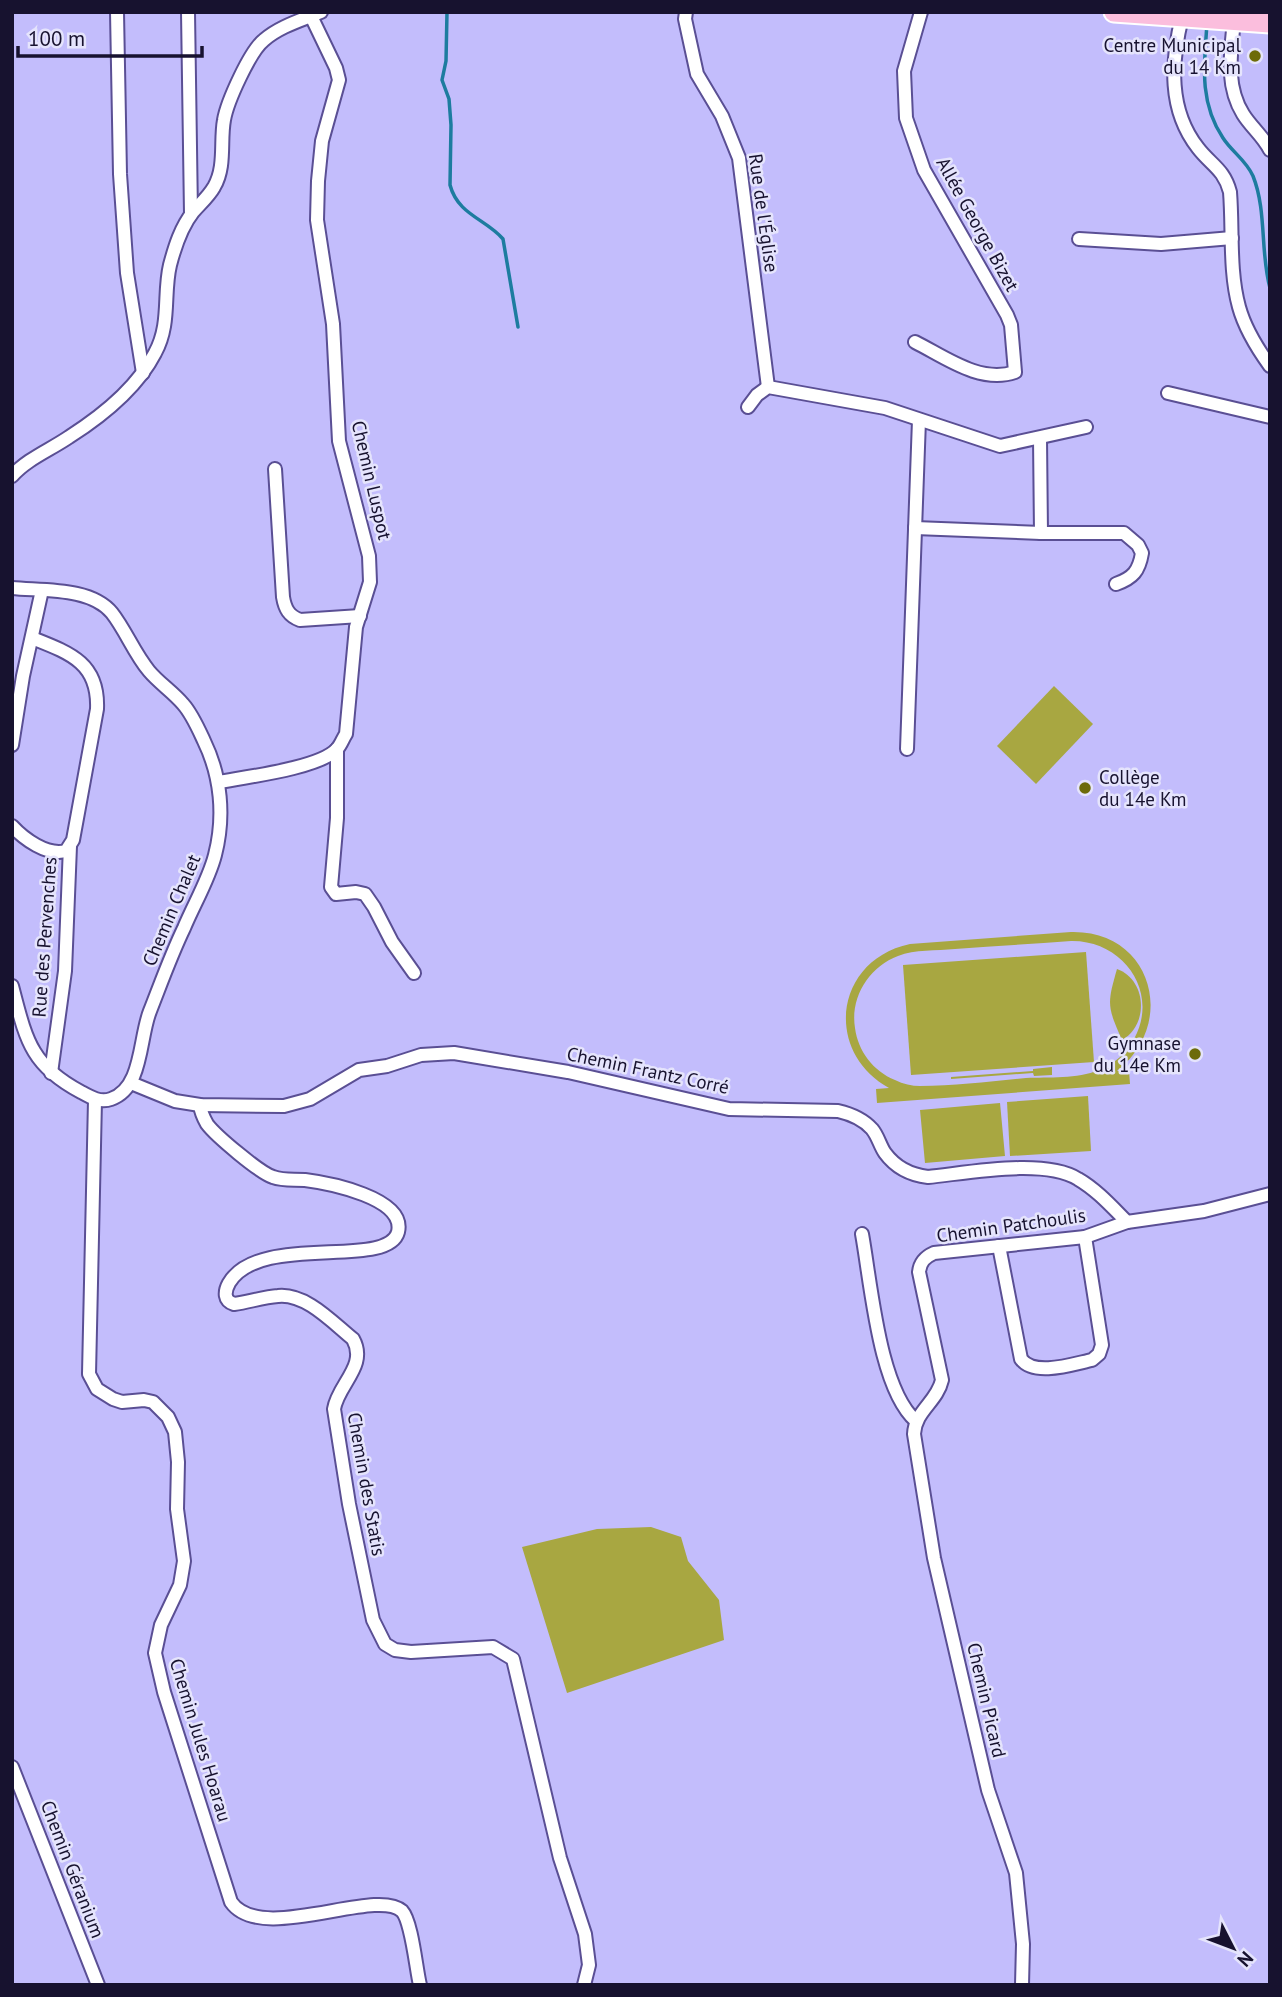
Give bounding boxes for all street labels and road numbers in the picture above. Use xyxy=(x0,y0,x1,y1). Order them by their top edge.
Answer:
street label: Rue de l'Église xyxy=(744,152,784,274)
street label: Allée George Bizet xyxy=(931,153,1025,296)
street label: Chemin Luspot xyxy=(347,418,397,542)
street label: Chemin Chalet xyxy=(137,850,206,970)
street label: Rue des Pervenches xyxy=(26,856,62,1018)
street label: Chemin Frantz Corré xyxy=(565,1041,731,1099)
street label: Chemin Patchoulis xyxy=(935,1203,1087,1247)
street label: Chemin des Statis xyxy=(343,1410,391,1558)
street label: Chemin Picard xyxy=(962,1640,1012,1760)
street label: Chemin Jules Hoarau xyxy=(165,1655,237,1825)
street label: Chemin Géranium xyxy=(36,1797,110,1941)

